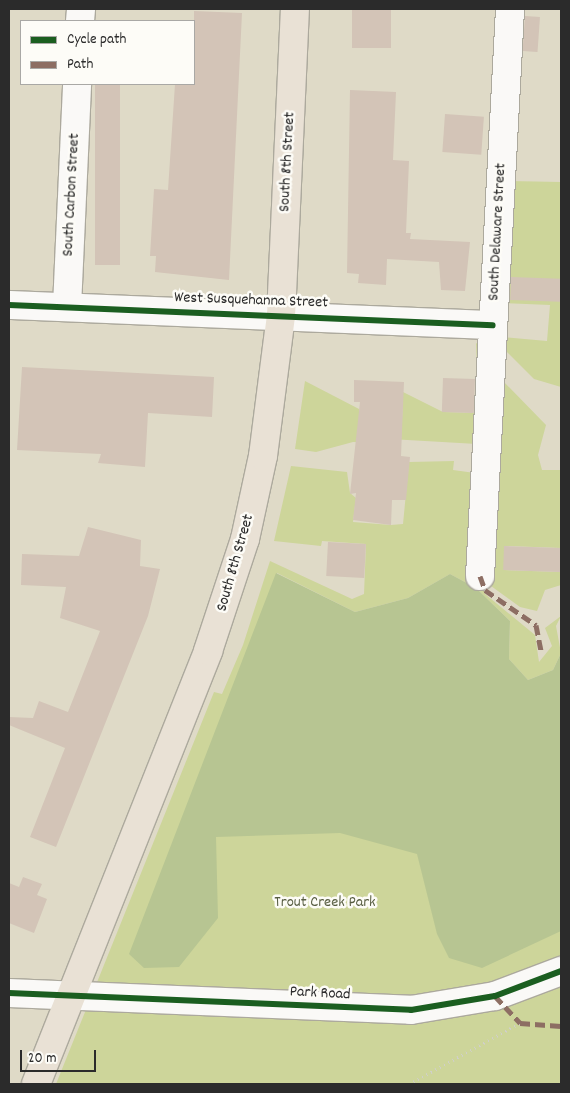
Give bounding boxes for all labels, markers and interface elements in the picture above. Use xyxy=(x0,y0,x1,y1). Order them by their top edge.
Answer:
legend xyxy=(20,20,195,85)
text: Cycle path xyxy=(67,29,126,51)
text: Path xyxy=(67,54,93,76)
street label: South 8th Street xyxy=(276,111,300,213)
street label: South Carbon Street xyxy=(59,133,85,257)
street label: South Delaware Street xyxy=(485,163,511,301)
street label: West Susquehanna Street xyxy=(174,289,328,313)
street label: South 8th Street xyxy=(213,512,259,614)
park label: Trout Creek Park xyxy=(274,893,376,913)
street label: Park Road xyxy=(289,983,351,1005)
scale bar xyxy=(22,1040,99,1072)
text: 20 m xyxy=(28,1048,56,1070)

